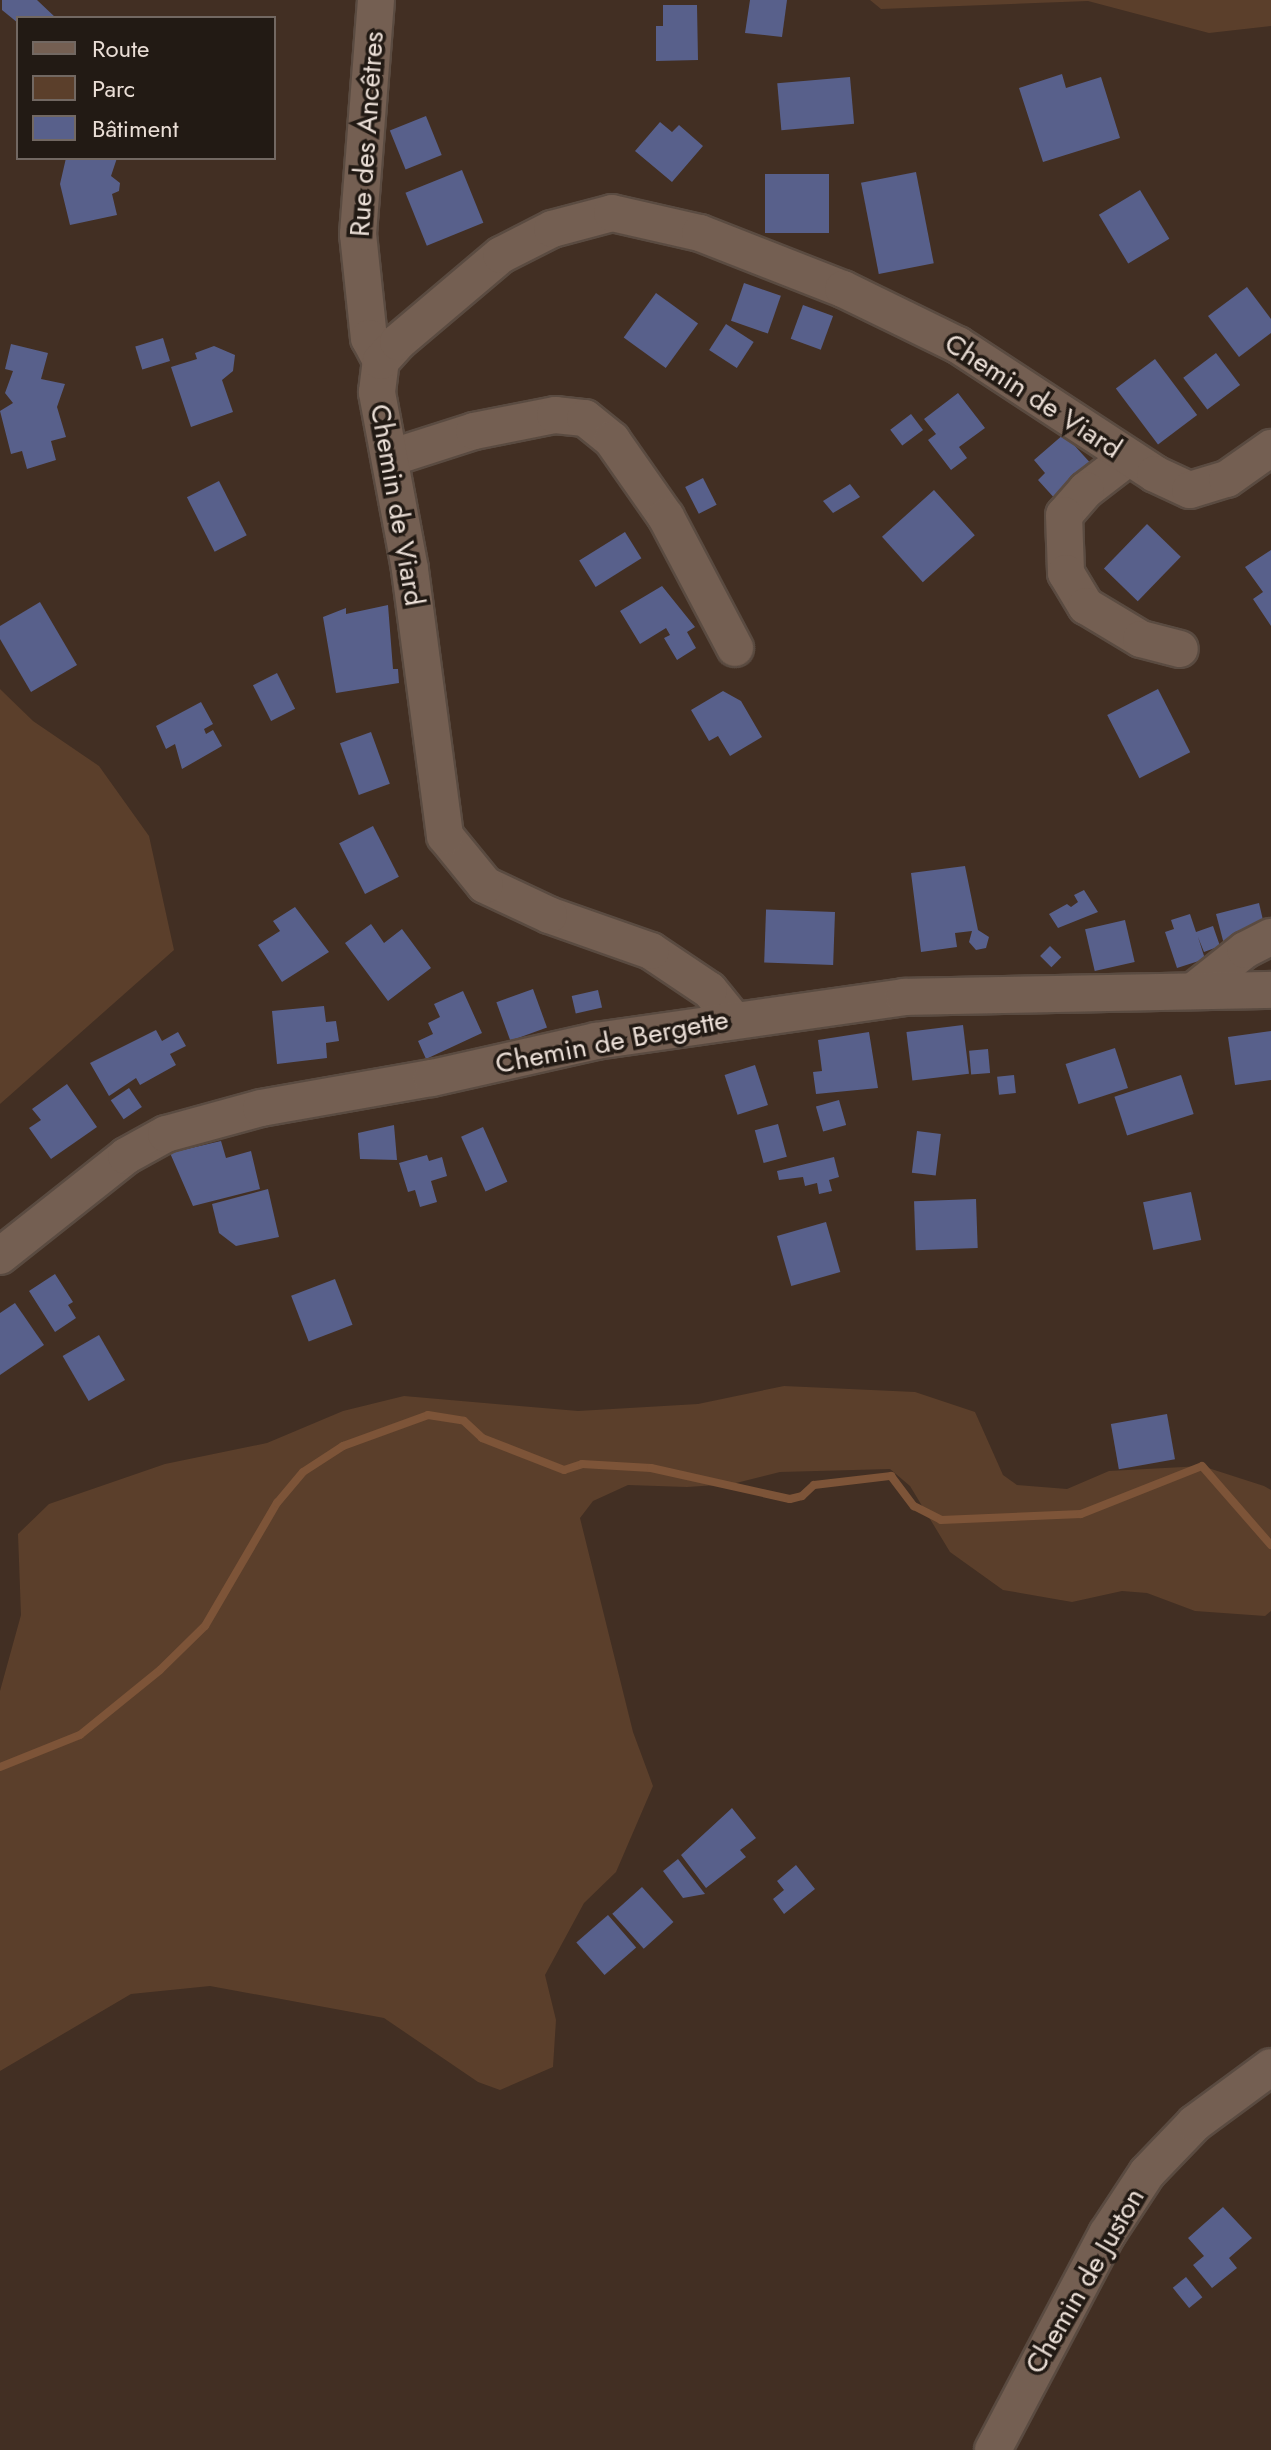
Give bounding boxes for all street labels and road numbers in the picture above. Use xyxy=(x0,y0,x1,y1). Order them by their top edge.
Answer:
street label: Rue des Ancêtres xyxy=(343,30,391,238)
street label: Chemin de Viard xyxy=(938,326,1128,466)
street label: Chemin de Viard xyxy=(363,402,431,608)
street label: Chemin de Bergette xyxy=(493,1003,731,1081)
street label: Chemin de Juston xyxy=(1018,2182,1152,2380)

